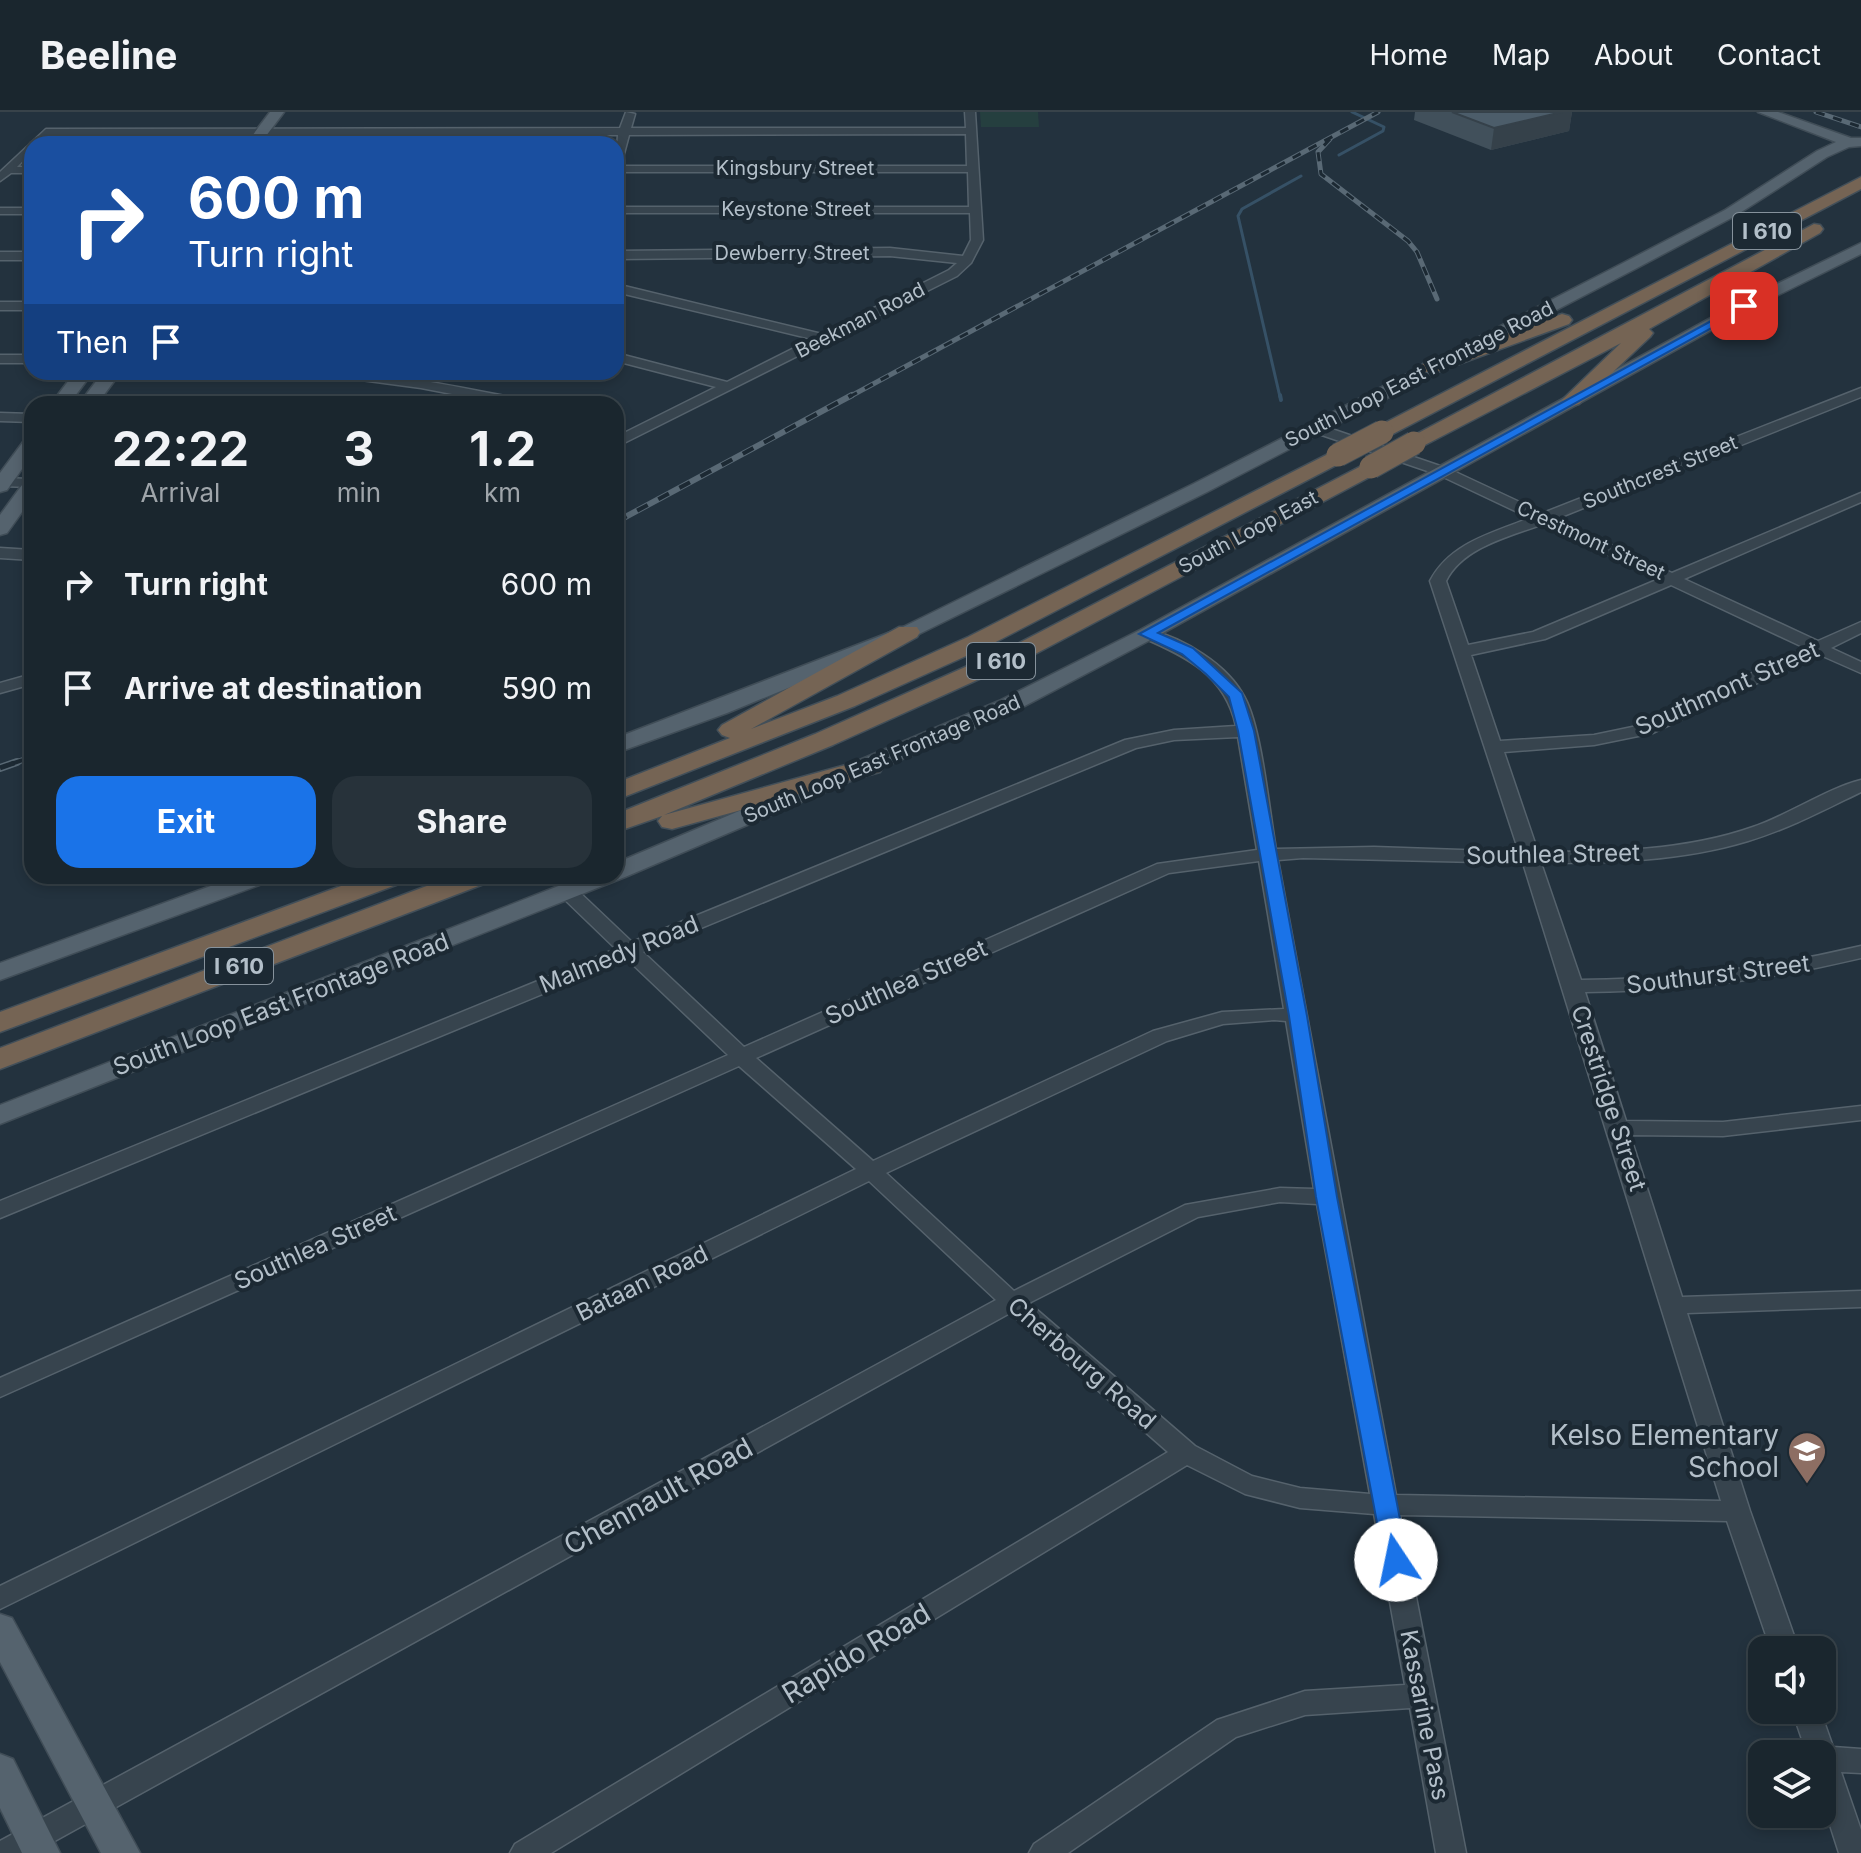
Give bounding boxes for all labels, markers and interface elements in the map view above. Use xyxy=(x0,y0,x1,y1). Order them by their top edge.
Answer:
text: Beeline xyxy=(40,32,177,78)
text: Home xyxy=(1369,38,1448,72)
text: Map xyxy=(1492,38,1550,72)
text: About xyxy=(1594,38,1673,72)
text: Contact xyxy=(1717,38,1821,72)
street label: Kingsbury Street xyxy=(716,156,875,180)
text: 600 m xyxy=(188,164,364,232)
icon: right xyxy=(56,168,160,272)
street label: Keystone Street xyxy=(721,197,871,221)
road number: I 610 xyxy=(1733,213,1801,249)
text: Turn right xyxy=(188,232,353,276)
street label: Dewberry Street xyxy=(715,241,870,265)
pin xyxy=(1710,272,1778,340)
street label: Beekman Road xyxy=(791,277,929,363)
icon: arrive xyxy=(1722,284,1766,328)
street label: South Loop East Frontage Road xyxy=(1281,296,1557,452)
icon: arrive xyxy=(144,320,188,364)
text: Then xyxy=(56,324,128,360)
text: 22:22 xyxy=(112,419,249,478)
text: 3 xyxy=(344,419,374,478)
text: 1.2 xyxy=(469,419,536,478)
street label: Southcrest Street xyxy=(1579,430,1741,514)
text: Arrival xyxy=(140,477,220,508)
text: min xyxy=(337,477,381,508)
text: km xyxy=(484,477,521,508)
street label: South Loop East xyxy=(1174,485,1322,579)
street label: Crestmont Street xyxy=(1513,495,1669,585)
icon: right xyxy=(56,562,100,606)
text: Turn right xyxy=(124,566,268,602)
text: 600 m xyxy=(501,566,592,602)
street label: Southmont Street xyxy=(1631,634,1823,742)
road number: I 610 xyxy=(967,643,1035,679)
icon: arrive xyxy=(56,666,100,710)
text: Arrive at destination xyxy=(124,670,422,706)
text: 590 m xyxy=(502,670,592,706)
street label: South Loop East Frontage Road xyxy=(740,690,1024,828)
button: Exit xyxy=(56,776,316,868)
button: Share xyxy=(332,776,592,868)
street label: Southlea Street xyxy=(1466,838,1640,870)
street label: Malmedy Road xyxy=(535,909,703,999)
street label: South Loop East Frontage Road xyxy=(109,926,453,1082)
street label: Southlea Street xyxy=(821,933,992,1031)
road number: I 610 xyxy=(205,948,273,984)
street label: Southurst Street xyxy=(1625,948,1811,1000)
street label: Crestridge Street xyxy=(1565,1001,1653,1195)
street label: Southlea Street xyxy=(230,1198,401,1296)
street label: Bataan Road xyxy=(571,1239,713,1327)
street label: Cherbourg Road xyxy=(1002,1291,1162,1435)
place label: Kelso Elementary School xyxy=(1550,1418,1779,1484)
street label: Chennault Road xyxy=(558,1430,758,1562)
school or university icon: Kelso Elementary School xyxy=(1786,1430,1828,1485)
position arrow xyxy=(1354,1518,1438,1602)
street label: Rapido Road xyxy=(776,1595,936,1711)
street label: Kassarine Pass xyxy=(1394,1627,1456,1803)
map controls xyxy=(1748,1636,1836,1828)
button: sound xyxy=(1748,1636,1836,1724)
button: layers xyxy=(1748,1740,1836,1828)

